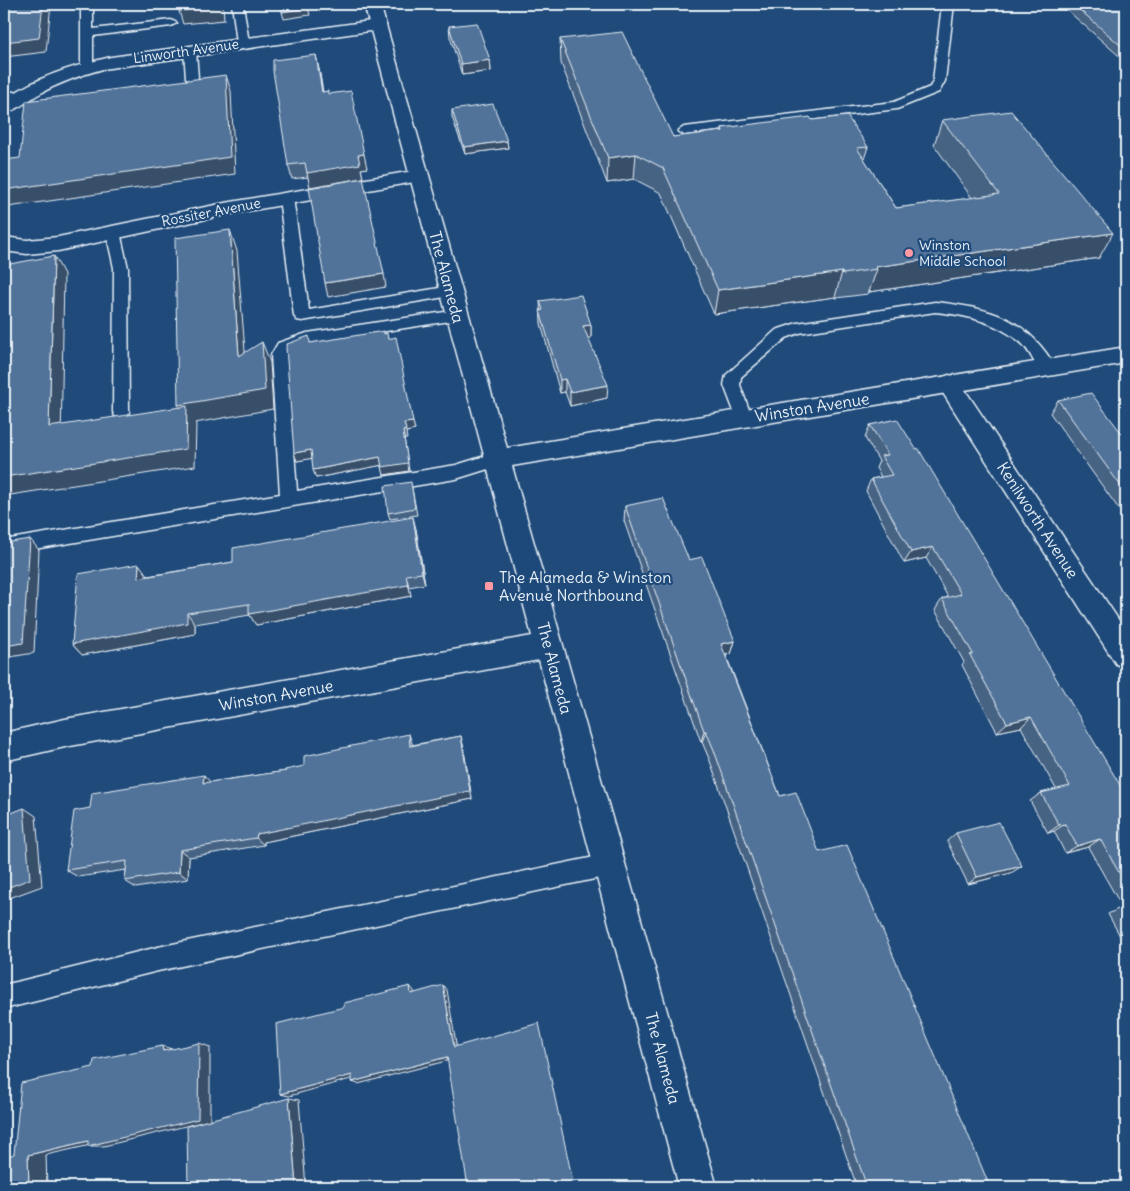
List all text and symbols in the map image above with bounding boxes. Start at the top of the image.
street label: Linworth Avenue [132,35,240,67]
street label: Rossiter Avenue [160,194,262,230]
street label: The Alameda [425,229,469,325]
place label: Winston Middle School [919,236,1006,270]
marker: Winston Middle School [903,247,915,259]
street label: Winston Avenue [753,388,871,426]
street label: Kenilworth Avenue [993,458,1083,582]
place label: The Alameda & Winston Avenue Northbound [499,567,671,605]
marker: The Alameda & Winston Avenue Northbound [483,580,495,592]
street label: The Alameda [533,620,577,716]
street label: Winston Avenue [217,675,335,715]
street label: The Alameda [641,1010,685,1106]

